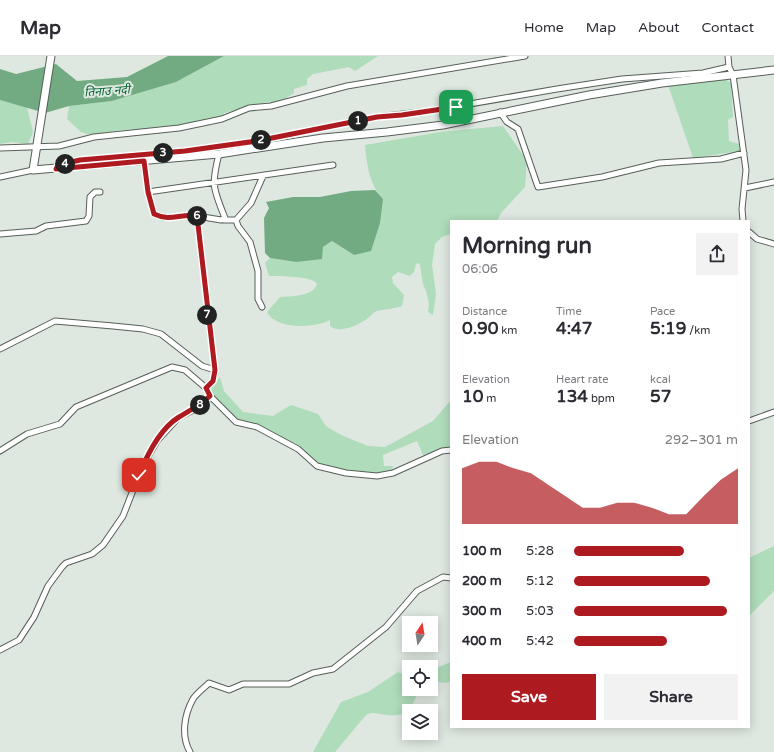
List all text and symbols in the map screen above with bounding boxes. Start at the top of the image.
text: Map [20,17,61,39]
text: Home [524,19,564,36]
text: Map [586,19,616,36]
text: About [638,19,680,36]
text: Contact [702,19,754,36]
water label: तिनाउ नदी [84,82,133,100]
pin [439,90,473,124]
icon: arrive [445,96,467,118]
pin: 1 [348,111,368,131]
text: 1 [355,114,361,127]
pin: 2 [251,130,271,150]
text: 2 [258,133,264,146]
pin: 3 [153,143,173,163]
text: 3 [160,146,166,159]
pin: 4 [55,154,75,174]
text: 4 [62,157,68,170]
pin: 6 [187,206,207,226]
text: 6 [194,209,200,222]
text: Morning run [462,233,592,259]
button: share [696,233,738,275]
text: 06:06 [462,261,498,277]
pin: 7 [197,305,217,325]
text: Distance [462,305,507,318]
text: Time [556,305,582,318]
text: Pace [650,305,675,318]
text: 7 [204,308,210,321]
text: 0.90 [462,318,498,339]
text: 4:47 [556,318,592,339]
text: 5:19 [650,318,686,339]
text: km [498,324,517,337]
text: /km [686,324,710,337]
text: Elevation [462,373,510,386]
text: Heart rate [556,373,608,386]
text: kcal [650,373,671,386]
text: 10 [462,386,483,407]
text: 134 [556,386,588,407]
text: 57 [650,386,671,407]
text: m [483,392,496,405]
text: bpm [588,392,615,405]
pin: 8 [190,395,210,415]
text: 8 [197,398,203,411]
text: Elevation [462,432,519,448]
text: 292–301 m [665,432,738,448]
pin [122,458,156,492]
icon: check [128,464,150,486]
text: 100 m [462,543,502,559]
text: 5:28 [526,543,554,559]
text: 200 m [462,573,502,589]
text: 5:12 [526,573,554,589]
text: 300 m [462,603,502,619]
text: 5:03 [526,603,554,619]
north arrow [402,616,438,652]
map controls [402,616,438,740]
text: 400 m [462,633,502,649]
text: 5:42 [526,633,554,649]
button: locate [402,660,438,696]
button: Save [462,674,596,720]
button: Share [604,674,738,720]
button: layers [402,704,438,740]

